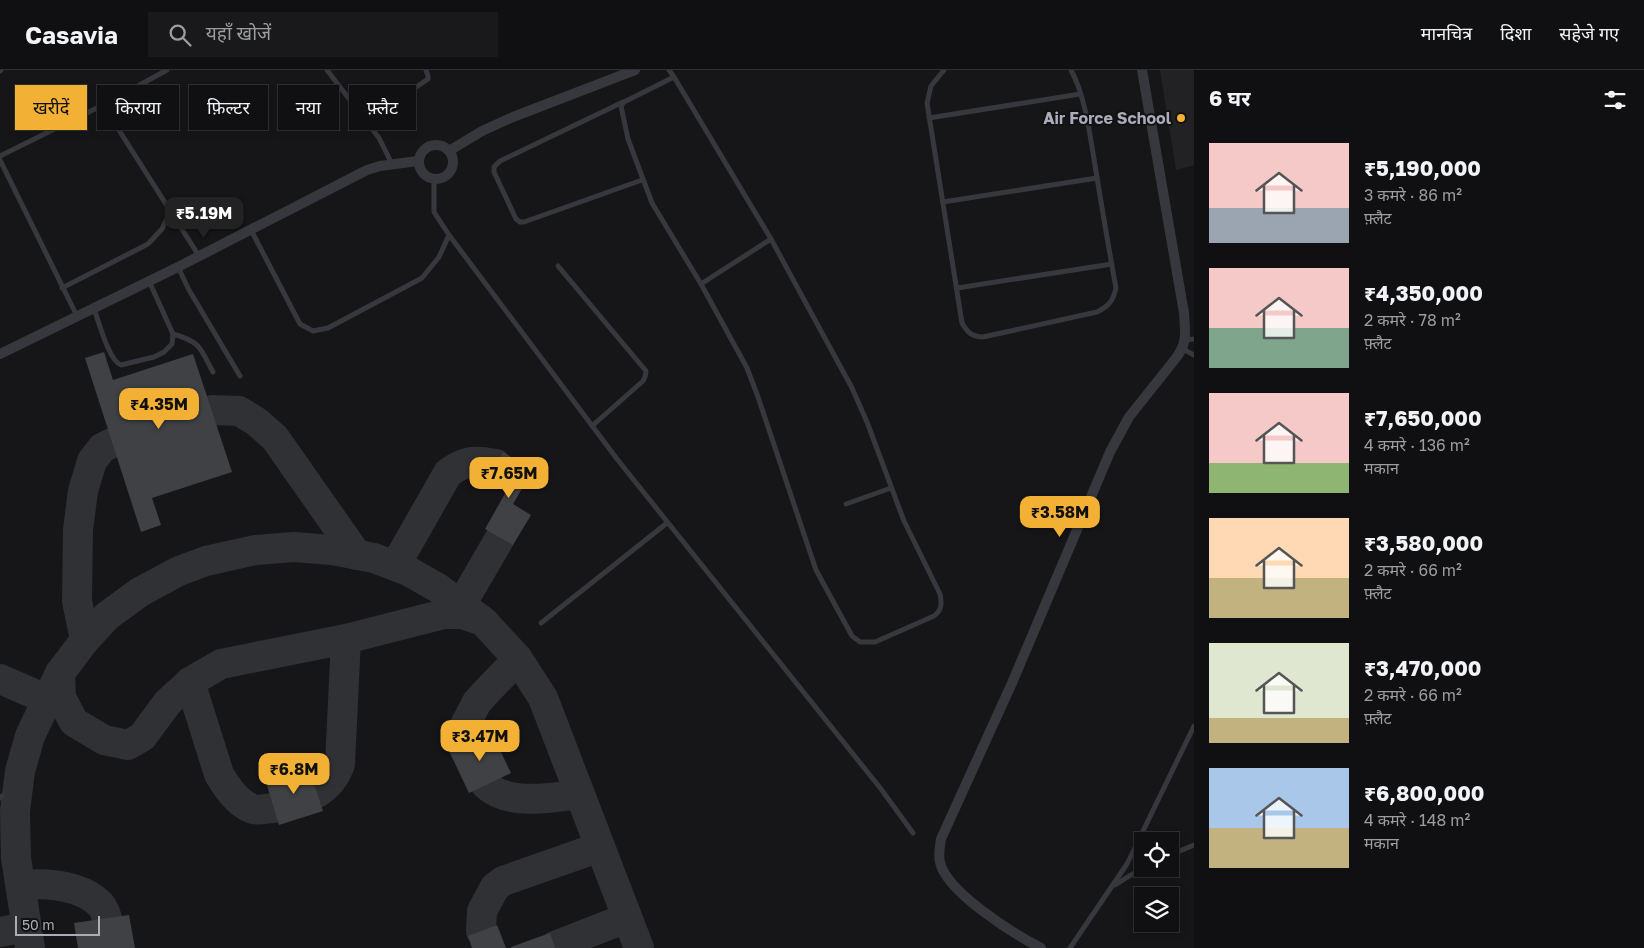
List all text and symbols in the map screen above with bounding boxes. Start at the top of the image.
search box [148,12,498,57]
text: Casavia [25,20,118,49]
icon: search [166,21,194,49]
text: यहाँ खोजें [206,21,271,44]
text: मानचित्र [1421,22,1472,44]
text: दिशा [1500,22,1531,44]
text: सहेजे गए [1559,22,1619,44]
chip: खरीदें [15,85,87,130]
chip: किराया [97,85,179,130]
chip: फ़िल्टर [189,85,268,130]
chip: नया [278,85,339,130]
chip: फ़्लैट [349,85,416,130]
text: 6 घर [1209,85,1250,111]
icon: filters [1601,86,1629,114]
place label: Air Force School [1043,108,1172,128]
marker: Air Force School [1175,112,1187,124]
text: ₹5,190,000 [1364,155,1481,181]
icon: home [1249,163,1309,223]
text: 3 कमरे · 86 m² [1364,185,1462,205]
pin: ₹5.19M [163,196,245,239]
text: ₹5.19M [176,203,232,223]
text: फ़्लैट [1364,208,1392,228]
text: ₹4,350,000 [1364,280,1483,306]
icon: home [1249,288,1309,348]
text: 2 कमरे · 78 m² [1364,310,1461,330]
text: फ़्लैट [1364,333,1392,353]
pin: ₹4.35M [118,388,200,430]
text: ₹4.35M [130,394,188,414]
text: ₹7,650,000 [1364,405,1482,431]
icon: home [1249,413,1309,473]
text: 4 कमरे · 136 m² [1364,435,1470,455]
pin: ₹7.65M [468,456,550,499]
text: मकान [1364,458,1399,478]
text: ₹7.65M [480,463,538,483]
pin: ₹3.58M [1019,496,1101,538]
text: ₹3.58M [1031,502,1089,522]
text: ₹3,580,000 [1364,530,1483,556]
icon: home [1249,538,1309,598]
text: 2 कमरे · 66 m² [1364,560,1462,580]
text: फ़्लैट [1364,583,1392,603]
text: ₹3,470,000 [1364,655,1481,681]
icon: home [1249,663,1309,723]
text: 2 कमरे · 66 m² [1364,685,1462,705]
text: फ़्लैट [1364,708,1392,728]
pin: ₹3.47M [439,720,521,762]
text: ₹3.47M [452,726,509,746]
pin: ₹6.8M [259,752,329,795]
text: ₹6.8M [270,759,318,779]
text: ₹6,800,000 [1364,780,1484,806]
icon: home [1249,788,1309,848]
text: 4 कमरे · 148 m² [1364,810,1470,830]
map controls [1134,832,1179,932]
button: locate [1134,832,1179,877]
text: मकान [1364,833,1399,853]
button: layers [1134,887,1179,932]
scale bar [15,913,100,936]
text: 50 m [22,916,55,933]

